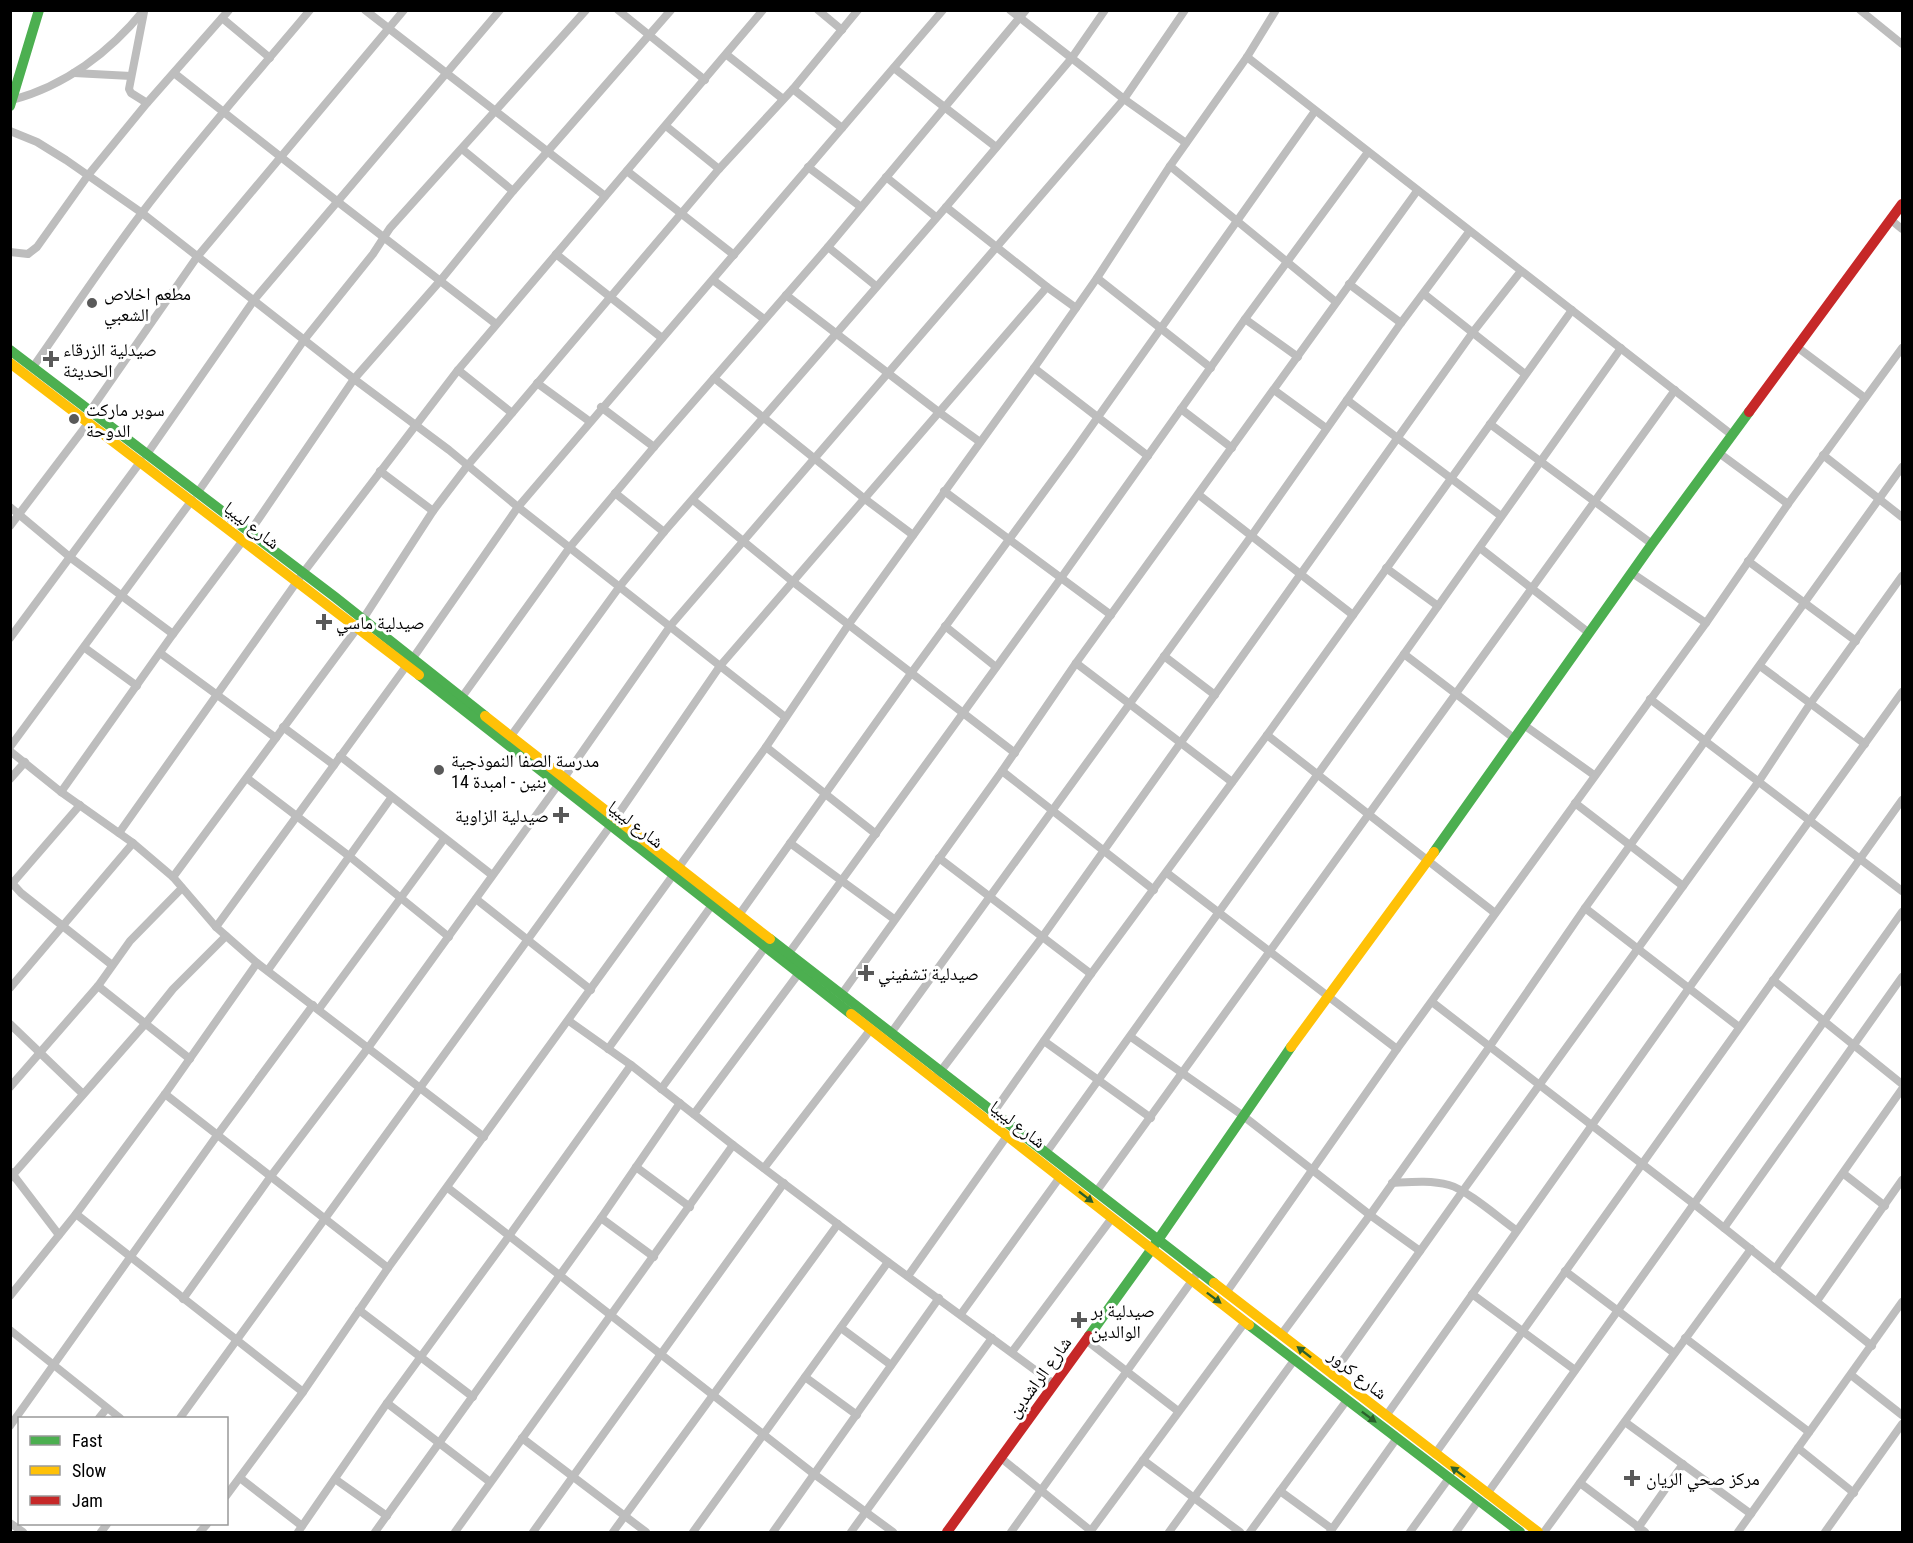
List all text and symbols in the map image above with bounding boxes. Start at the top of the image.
place label: مطعم اخلاص الشعبي [104,283,191,329]
marker: مطعم اخلاص الشعبي [85,296,99,310]
place label: صيدلية الزرقاء الحديثة [63,339,157,381]
marker: صيدلية الزرقاء الحديثة [44,352,58,366]
place label: سوبر ماركت الدوحة [86,399,165,441]
marker: سوبر ماركت الدوحة [67,412,81,426]
street label: شارع ليبيا [219,497,284,554]
place label: صيدلية ماسي [336,612,425,637]
marker: صيدلية ماسي [317,615,331,629]
place label: مدرسة الصفا النموذجية بنين - امبدة 14 [451,750,599,793]
marker: مدرسة الصفا النموذجية بنين - امبدة 14 [432,763,446,777]
street label: شارع ليبيا [603,796,668,853]
place label: صيدلية الزاوية [455,805,549,826]
marker: صيدلية الزاوية [554,808,568,822]
place label: صيدلية تشفيني [878,963,979,988]
marker: صيدلية تشفيني [859,966,873,980]
street label: شارع ليبيا [985,1096,1050,1153]
one-way arrow [1078,1190,1093,1202]
one-way arrow [1207,1292,1222,1304]
place label: صيدلية بر الوالدين [1090,1300,1155,1343]
marker: صيدلية بر الوالدين [1072,1313,1086,1327]
street label: شارع الراشدين [1003,1332,1076,1422]
street label: شارع كرور [1323,1344,1391,1404]
one-way arrow [1296,1346,1312,1359]
one-way arrow [1362,1410,1377,1422]
legend [18,1417,228,1525]
text: Fast [72,1430,103,1451]
text: Slow [72,1460,107,1481]
one-way arrow [1450,1466,1466,1478]
place label: مركز صحي الريان [1646,1468,1760,1493]
marker: مركز صحي الريان [1623,1469,1641,1487]
text: Jam [72,1490,103,1511]

